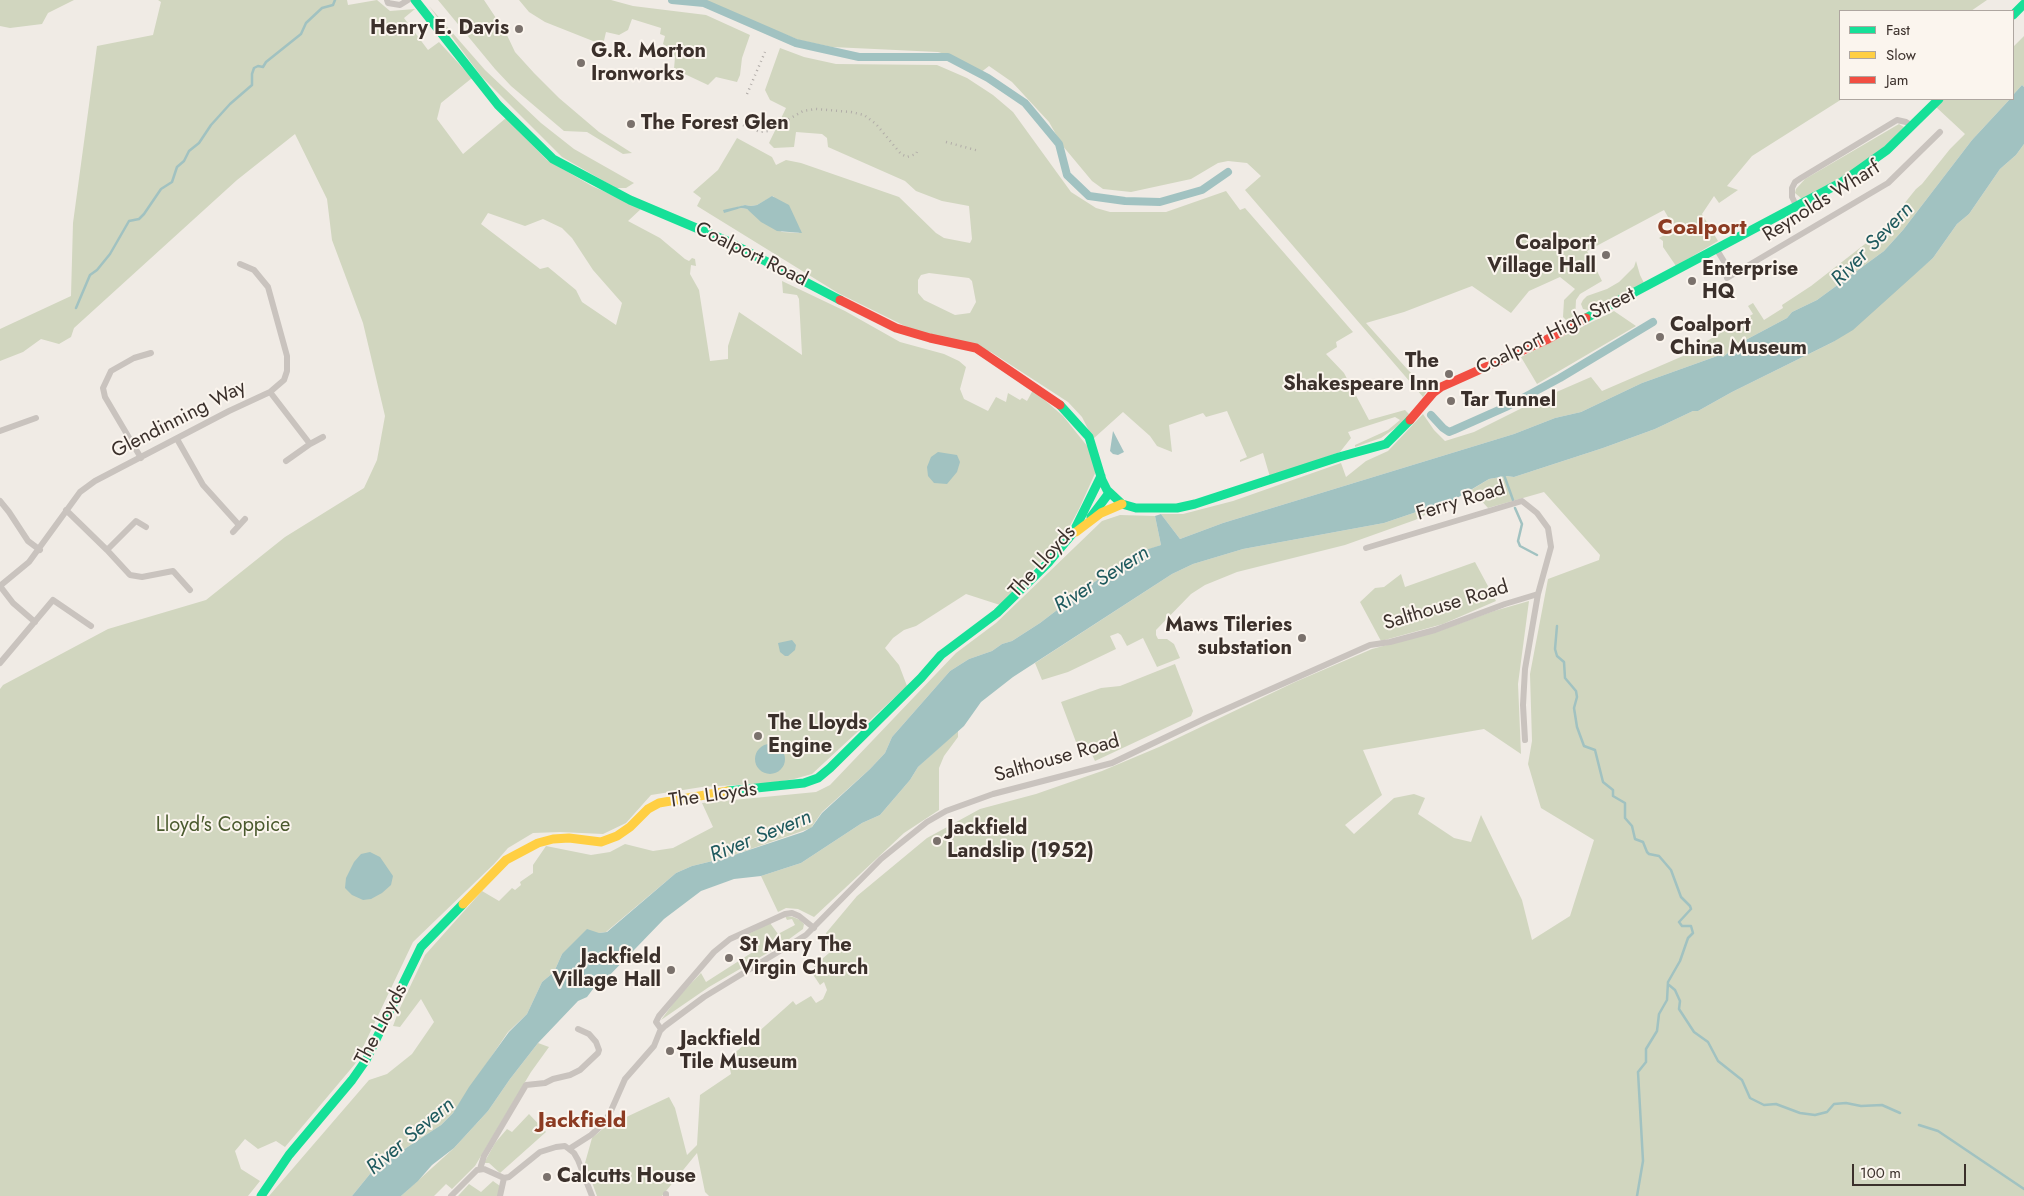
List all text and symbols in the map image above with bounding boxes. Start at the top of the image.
legend [1839,10,2014,100]
place label: Henry E. Davis [370,17,509,41]
text: Fast [1886,19,1910,41]
marker: Henry E. Davis [513,23,525,35]
place label: G.R. Morton Ironworks [591,40,706,87]
text: Slow [1886,44,1916,66]
marker: G.R. Morton Ironworks [575,57,587,69]
text: Jam [1886,69,1909,91]
place label: The Forest Glen [641,112,789,136]
marker: The Forest Glen [625,118,637,130]
street label: Reynolds Wharf [1759,156,1885,248]
water label: River Severn [1827,198,1919,292]
district label: Coalport [1658,216,1746,242]
street label: Coalport Road [691,217,811,293]
place label: Coalport Village Hall [1487,232,1596,279]
marker: Coalport Village Hall [1600,249,1612,261]
place label: Enterprise HQ [1702,258,1798,305]
marker: Enterprise HQ [1686,275,1698,287]
street label: Coalport High Street [1473,283,1639,381]
place label: Coalport China Museum [1670,314,1807,361]
marker: Coalport China Museum [1654,331,1666,343]
place label: The Shakespeare Inn [1283,350,1439,397]
marker: The Shakespeare Inn [1443,368,1455,380]
street label: Glendinning Way [108,376,250,464]
place label: Tar Tunnel [1461,389,1556,413]
marker: Tar Tunnel [1445,395,1457,407]
street label: Ferry Road [1414,477,1508,527]
street label: The Lloyds [1004,521,1082,603]
water label: River Severn [1050,541,1154,619]
street label: Salthouse Road [1381,576,1511,636]
place label: Maws Tileries substation [1165,614,1292,661]
marker: Maws Tileries substation [1296,632,1308,644]
place label: The Lloyds Engine [768,712,867,759]
marker: The Lloyds Engine [752,730,764,742]
street label: Salthouse Road [991,730,1123,788]
street label: The Lloyds [667,778,759,814]
water label: River Severn [707,805,815,869]
park label: Lloyd's Coppice [156,814,290,838]
place label: Jackfield Landslip (1952) [947,817,1094,864]
marker: Jackfield Landslip (1952) [931,835,943,847]
place label: St Mary The Virgin Church [739,934,868,981]
place label: Jackfield Village Hall [552,946,661,993]
marker: St Mary The Virgin Church [723,952,735,964]
marker: Jackfield Village Hall [665,964,677,976]
street label: The Lloyds [351,980,413,1070]
place label: Jackfield Tile Museum [680,1028,797,1075]
marker: Jackfield Tile Museum [664,1045,676,1057]
water label: River Severn [362,1093,460,1181]
district label: Jackfield [538,1109,626,1135]
scale bar [1854,1154,1968,1186]
text: 100 m [1860,1162,1901,1184]
place label: Calcutts House [557,1165,696,1189]
marker: Calcutts House [541,1171,553,1183]

